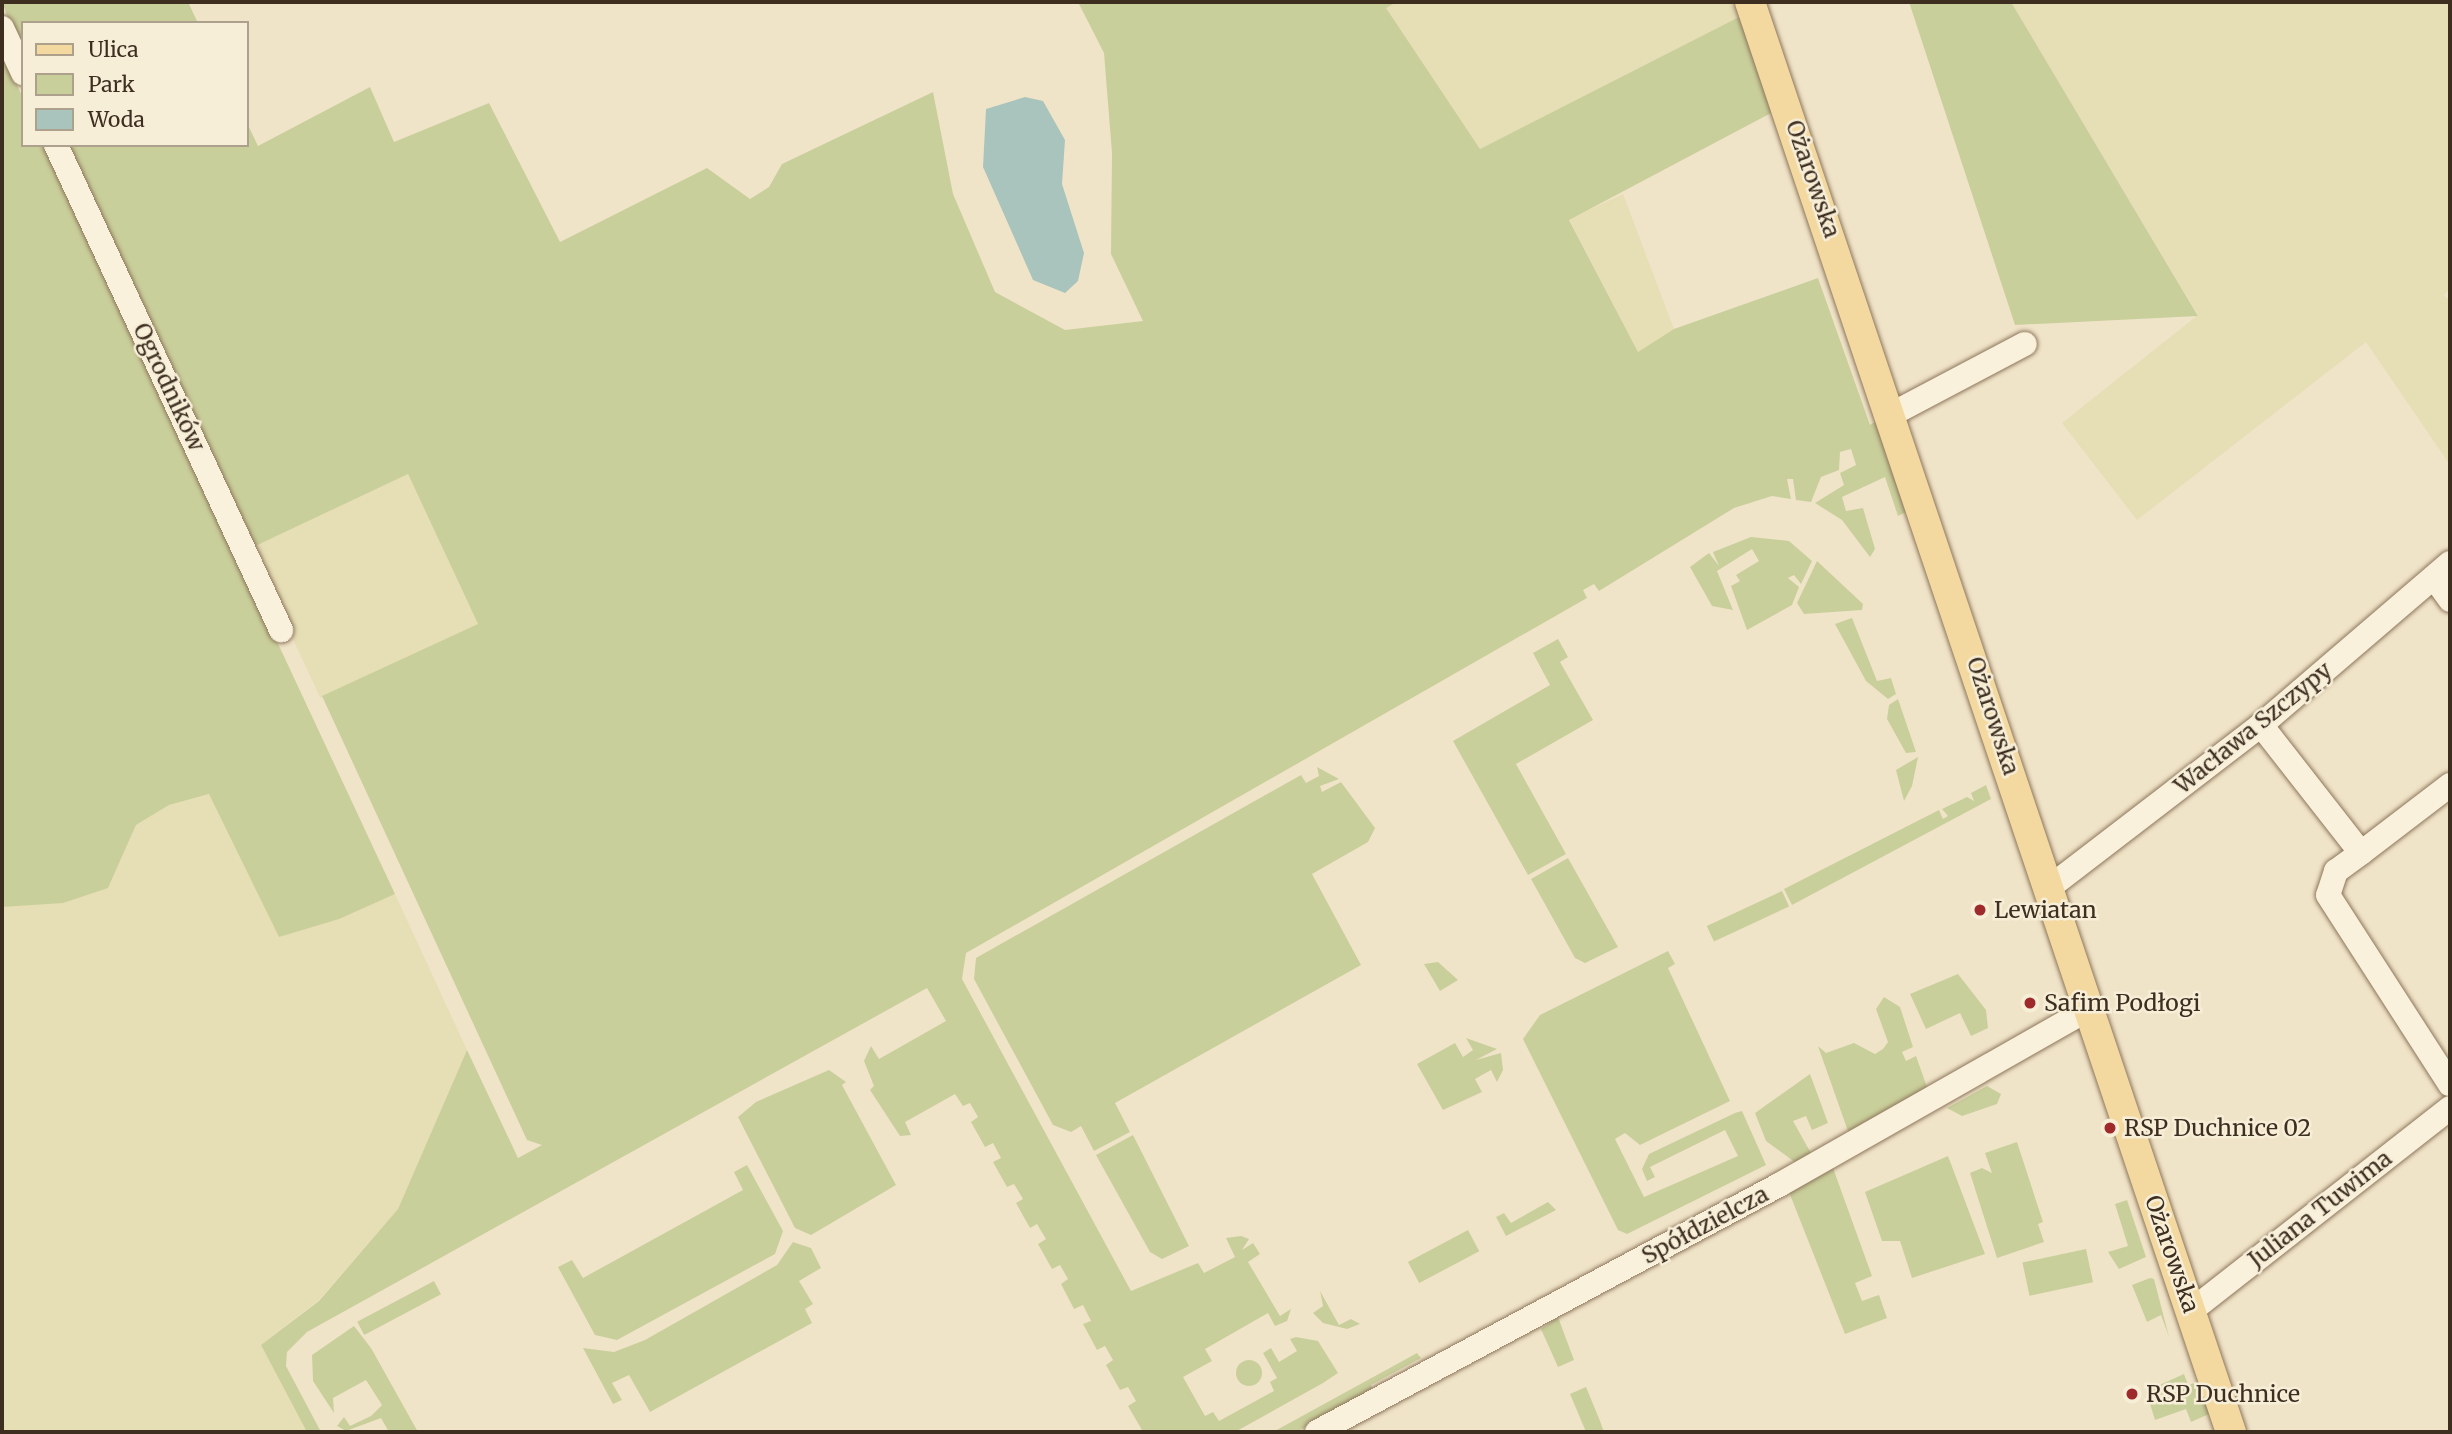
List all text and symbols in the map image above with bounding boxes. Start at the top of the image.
legend [21,21,248,147]
text: Ulica [88,36,138,63]
text: Park [88,71,135,98]
text: Woda [88,106,145,133]
street label: Ożarowska [1780,117,1846,241]
street label: Ogrodników [127,319,211,455]
street label: Ożarowska [1961,654,2025,778]
street label: Wacława Szczypy [2169,656,2337,800]
place label: Lewiatan [1994,896,2097,924]
marker: Lewiatan [1972,902,1988,918]
place label: Safim Podłogi [2044,989,2201,1017]
marker: Safim Podłogi [2022,995,2038,1011]
place label: RSP Duchnice 02 [2124,1114,2311,1142]
marker: RSP Duchnice 02 [2102,1120,2118,1136]
street label: Juliana Tuwima [2243,1144,2397,1274]
street label: Spółdzielcza [1637,1180,1773,1270]
street label: Ożarowska [2139,1192,2205,1316]
place label: RSP Duchnice [2146,1380,2300,1408]
marker: RSP Duchnice [2124,1386,2140,1402]

